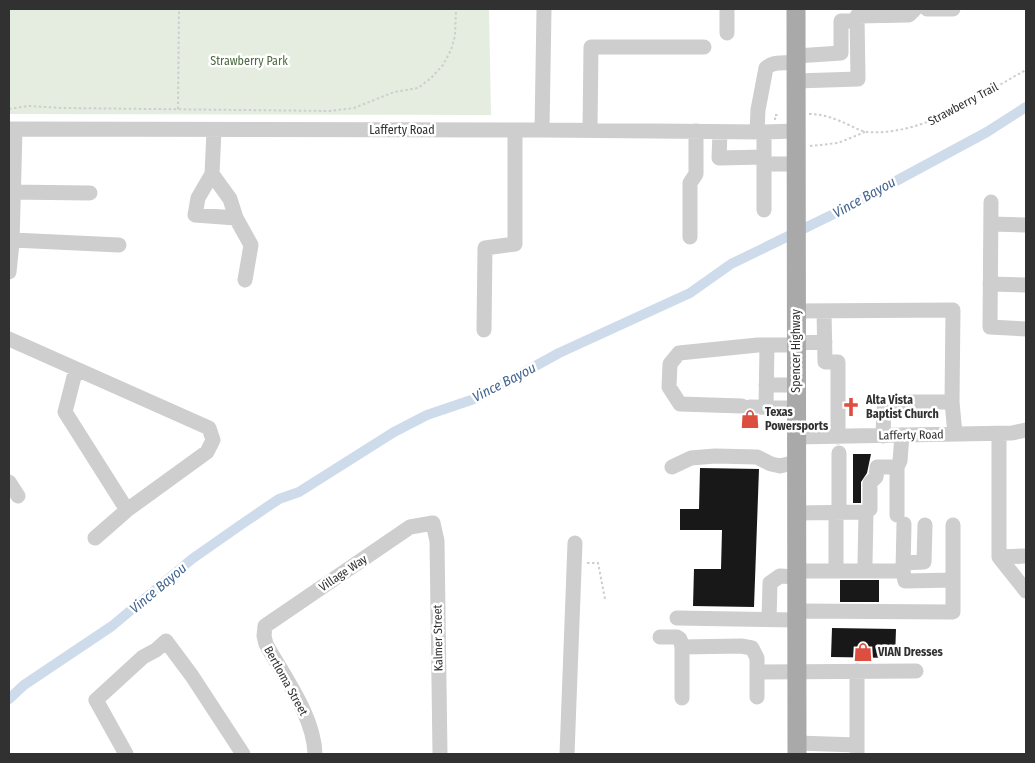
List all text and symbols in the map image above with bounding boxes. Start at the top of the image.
park label: Strawberry Park [210,54,288,68]
street label: Strawberry Trail [926,80,1000,128]
street label: Lafferty Road [369,123,435,137]
water label: Vince Bayou [830,173,899,222]
street label: Spencer Highway [789,309,803,393]
water label: Vince Bayou [470,359,539,406]
place label: Alta Vista Baptist Church [865,393,939,421]
church icon: Alta Vista Baptist Church [840,396,862,418]
place label: Texas Powersports [765,405,829,433]
shop icon: Texas Powersports [739,408,761,430]
street label: Lafferty Road [878,427,944,443]
street label: Village Way [316,551,370,594]
water label: Vince Bayou [126,560,190,617]
street label: Kalmer Street [430,604,446,672]
shop icon: VIAN Dresses [852,641,874,663]
street label: Bertloma Street [261,644,311,718]
place label: VIAN Dresses [877,645,944,659]

